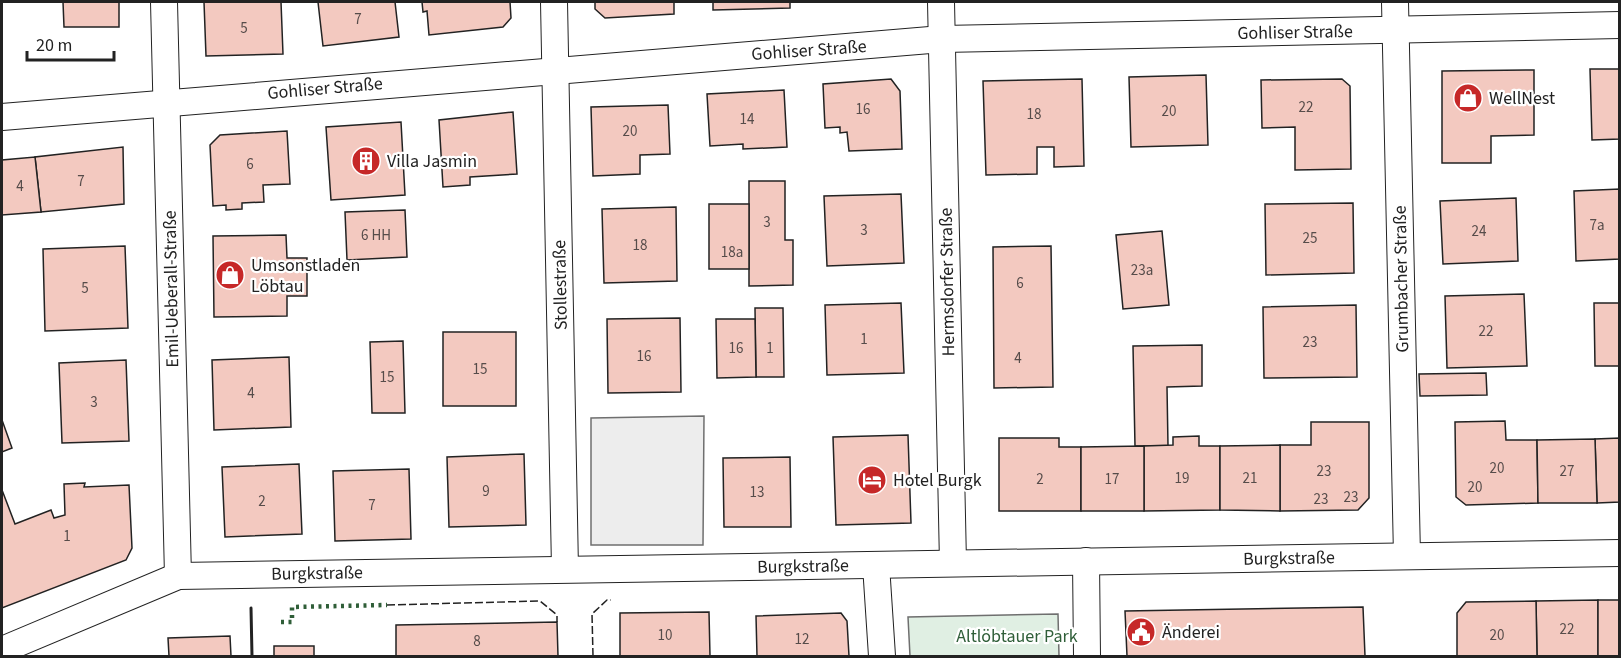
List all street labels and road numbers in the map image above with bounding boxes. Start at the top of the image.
street label: Gohliser Straße [1237,19,1353,46]
street label: Gohliser Straße [751,34,868,67]
street label: Gohliser Straße [266,71,384,106]
street label: Grumbacher Straße [1388,205,1415,353]
street label: Hermsdorfer Straße [934,207,961,357]
street label: Emil-Ueberall-Straße [158,210,185,368]
street label: Stollestraße [547,240,574,330]
street label: Burgkstraße [1243,545,1335,572]
street label: Burgkstraße [757,553,849,580]
street label: Burgkstraße [271,560,363,587]

